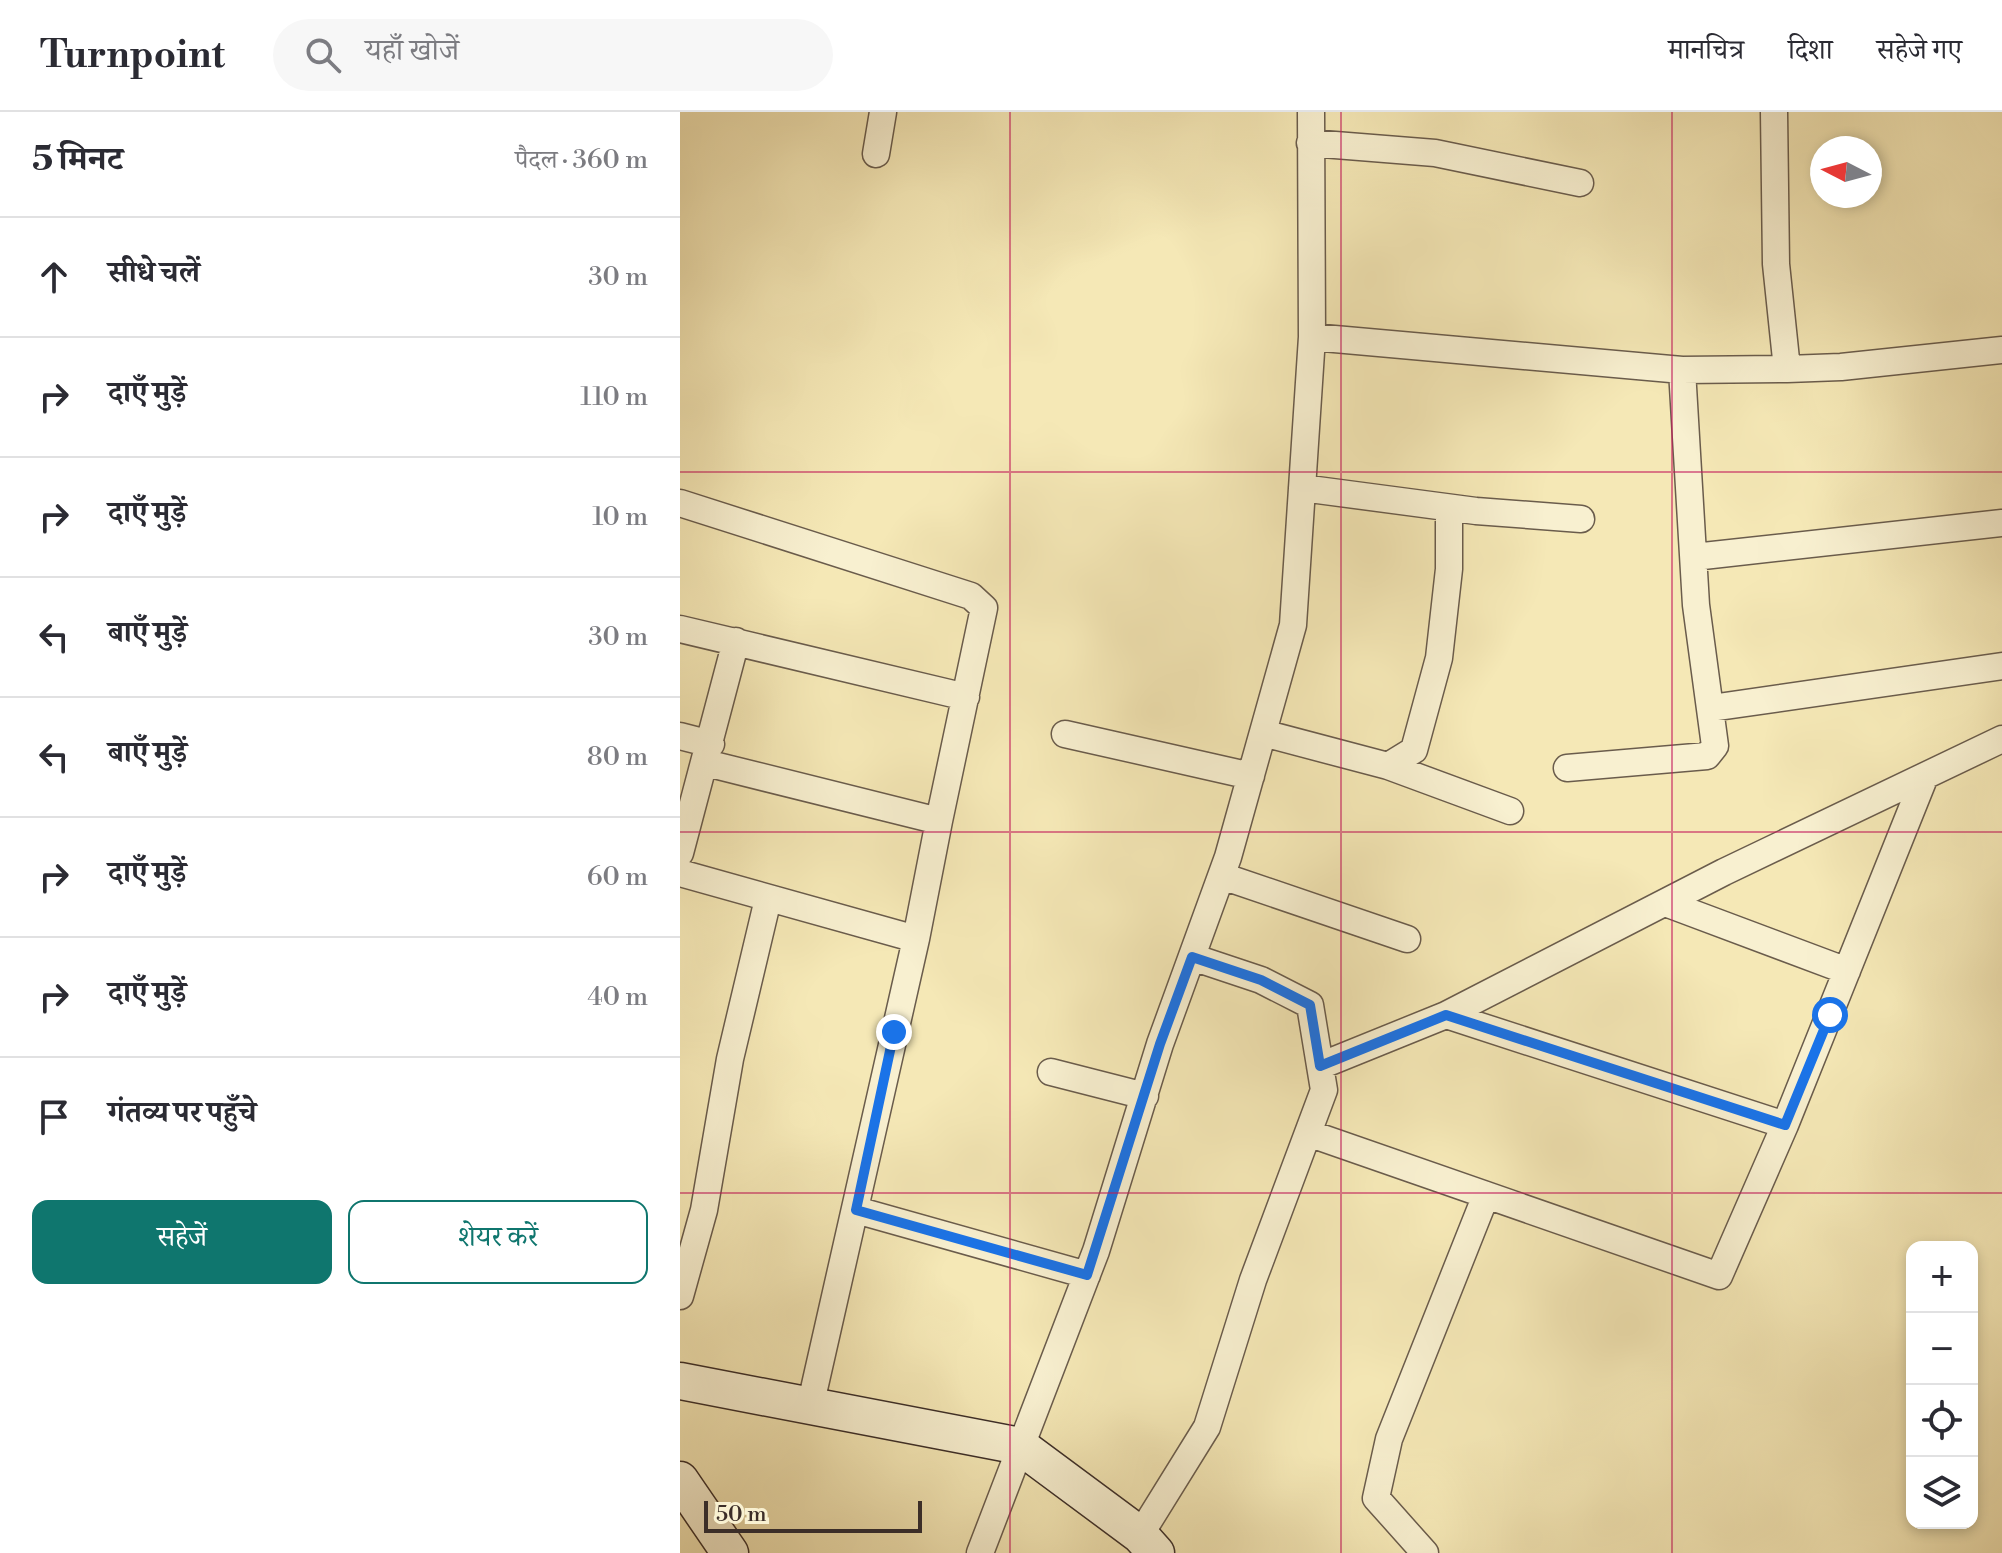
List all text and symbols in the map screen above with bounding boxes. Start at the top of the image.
search box [273,19,833,91]
text: Turnpoint [40,32,225,79]
text: यहाँ खोजें [365,32,459,70]
icon: search [301,33,345,77]
text: मानचित्र [1668,33,1744,68]
text: दिशा [1788,33,1833,68]
text: सहेजे गए [1877,33,1962,68]
north arrow [1810,136,1882,208]
text: 5 मिनट [32,139,123,181]
text: पैदल · 360 m [515,144,648,176]
text: सीधे चलें [108,254,200,292]
icon: ahead [32,255,76,299]
text: 30 m [588,261,648,293]
text: दाएँ मुड़ें [108,374,186,412]
icon: right [32,375,76,419]
text: 110 m [580,381,648,413]
text: दाएँ मुड़ें [108,494,186,532]
icon: right [32,495,76,539]
text: 10 m [592,501,648,533]
text: बाएँ मुड़ें [108,614,187,652]
icon: left [32,615,76,659]
text: 30 m [588,621,648,653]
text: बाएँ मुड़ें [108,734,187,772]
icon: left [32,735,76,779]
text: 80 m [587,741,648,773]
text: दाएँ मुड़ें [108,854,186,892]
icon: right [32,855,76,899]
text: 60 m [587,861,648,893]
text: दाएँ मुड़ें [108,974,186,1012]
icon: right [32,975,76,1019]
text: 40 m [587,981,648,1013]
route start [1812,997,1848,1033]
route end [876,1014,912,1050]
text: गंतव्य पर पहुँचे [108,1094,256,1132]
icon: arrive [32,1095,76,1139]
button: सहेजें [32,1200,332,1284]
button: शेयर करें [348,1200,648,1284]
map controls [1906,1241,1978,1529]
button: + [1906,1241,1978,1313]
button: − [1906,1313,1978,1385]
button: locate [1906,1385,1978,1457]
button: layers [1906,1457,1978,1529]
scale bar [704,1497,922,1533]
text: 50 m [716,1501,767,1528]

